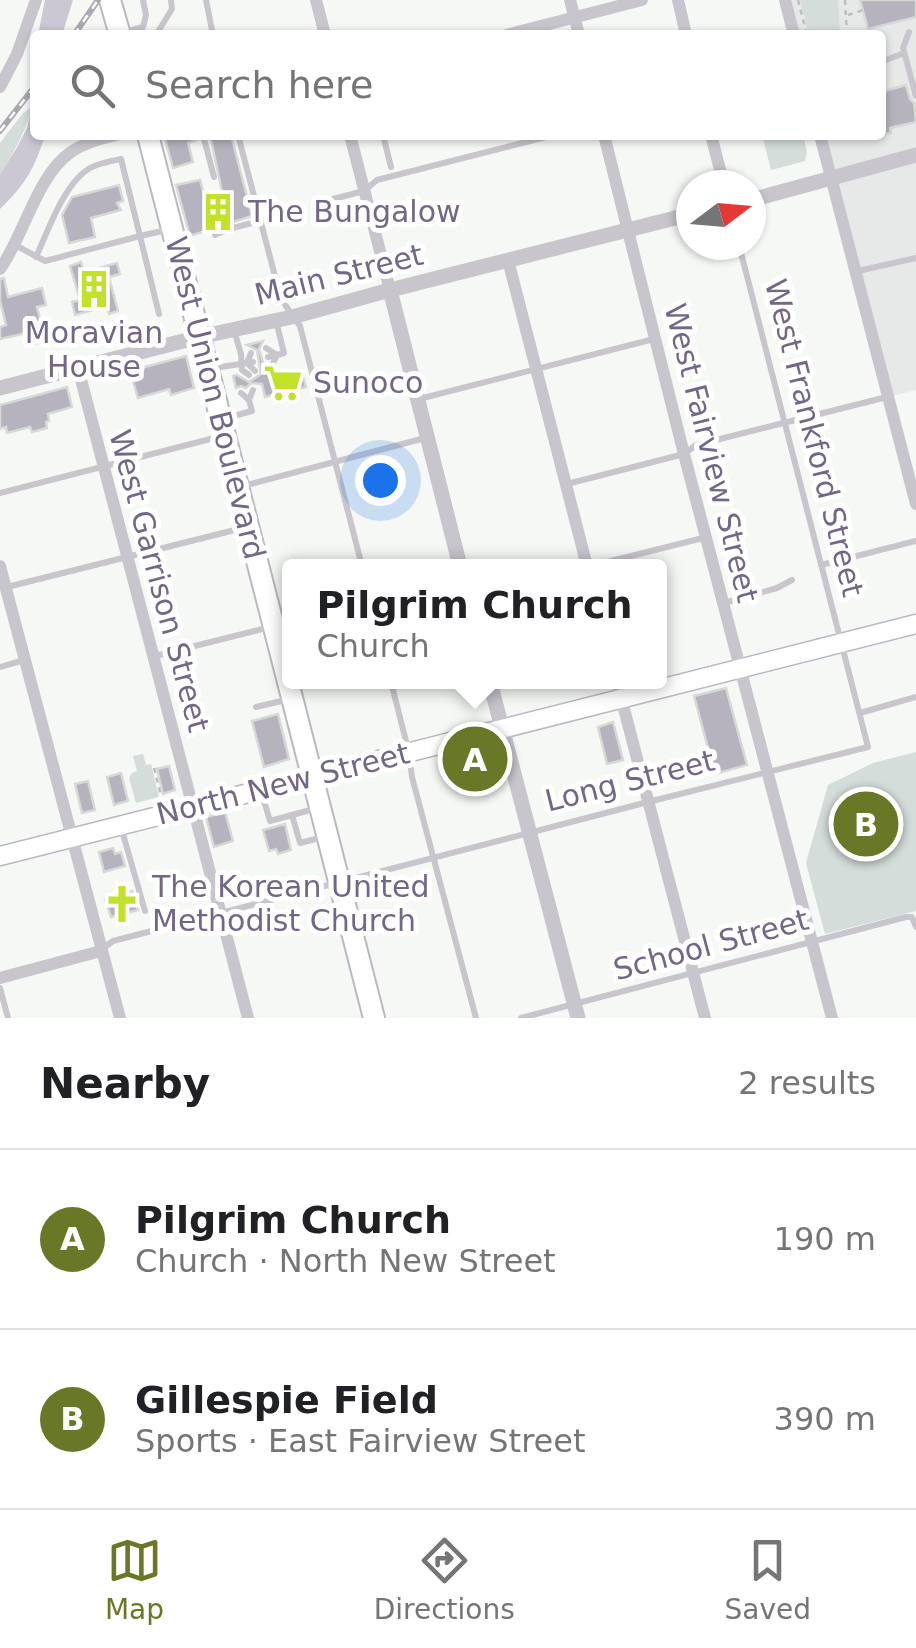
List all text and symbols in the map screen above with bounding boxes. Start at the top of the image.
search box [30,30,886,140]
icon: search [65,58,120,113]
text: Search here [145,63,373,107]
north arrow [676,170,766,260]
building icon: The Bungalow [197,191,239,233]
place label: The Bungalow [247,194,461,229]
street label: West Union Boulevard [158,233,273,563]
street label: Main Street [251,237,427,312]
building icon: Moravian House [73,268,115,310]
street label: West Frankford Street [758,276,871,600]
street label: West Fairview Street [657,300,766,606]
place label: Moravian House [25,315,163,384]
supermarket icon: Sunoco [262,362,304,404]
place label: Sunoco [313,365,423,400]
street label: West Garrison Street [102,426,217,736]
your location [355,455,406,506]
popup [282,559,667,689]
text: Pilgrim Church [316,583,633,627]
text: Church [316,627,430,665]
pin: A [442,722,508,796]
street label: North New Street [153,735,413,832]
street label: Long Street [542,743,718,818]
pin: B [834,786,898,862]
place label: The Korean United Methodist Church [151,869,430,938]
church icon: The Korean United Methodist Church [101,883,143,925]
street label: School Street [610,902,812,987]
text: Nearby [40,1059,210,1108]
text: 2 results [738,1064,876,1102]
text: Pilgrim Church [135,1198,451,1242]
text: A [60,1220,85,1258]
text: 190 m [774,1220,876,1258]
text: Church · North New Street [135,1242,556,1280]
text: Gillespie Field [135,1378,438,1422]
text: B [60,1400,85,1438]
text: 390 m [774,1400,876,1438]
text: Sports · East Fairview Street [135,1422,586,1460]
tab: Map [105,1533,164,1626]
tab: Directions [374,1533,515,1626]
tab: Saved [725,1533,811,1626]

